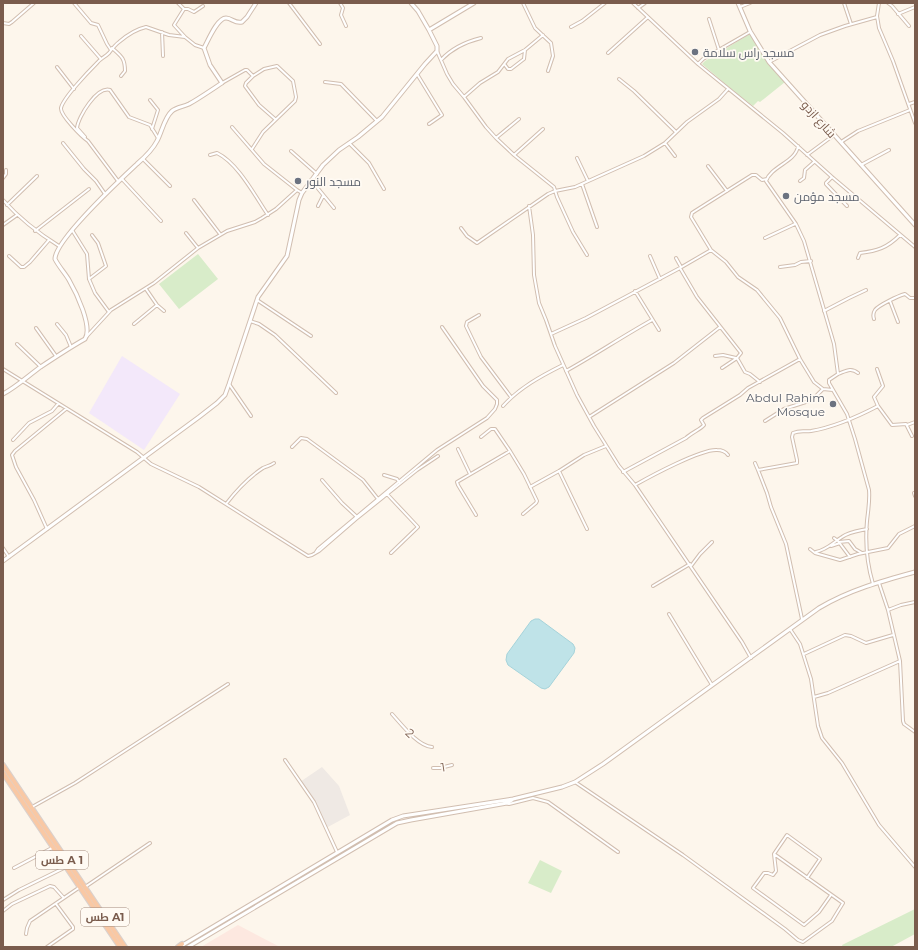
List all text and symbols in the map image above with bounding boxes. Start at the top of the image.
place label: مسجد راس سلامة [703,45,795,60]
marker: مسجد راس سلامة [690,47,700,57]
street label: شارع ازدو [798,97,840,142]
place label: مسجد النور [305,174,361,189]
marker: مسجد النور [293,176,303,186]
place label: مسجد مؤمن [794,189,860,204]
marker: مسجد مؤمن [781,191,791,201]
place label: Abdul Rahim Mosque [746,390,825,419]
marker: Abdul Rahim Mosque [828,399,838,409]
street label: 2 [402,725,418,741]
street label: 1 [440,759,446,775]
road number: طس A 1 [36,851,88,869]
road number: طس A1 [81,908,129,926]

